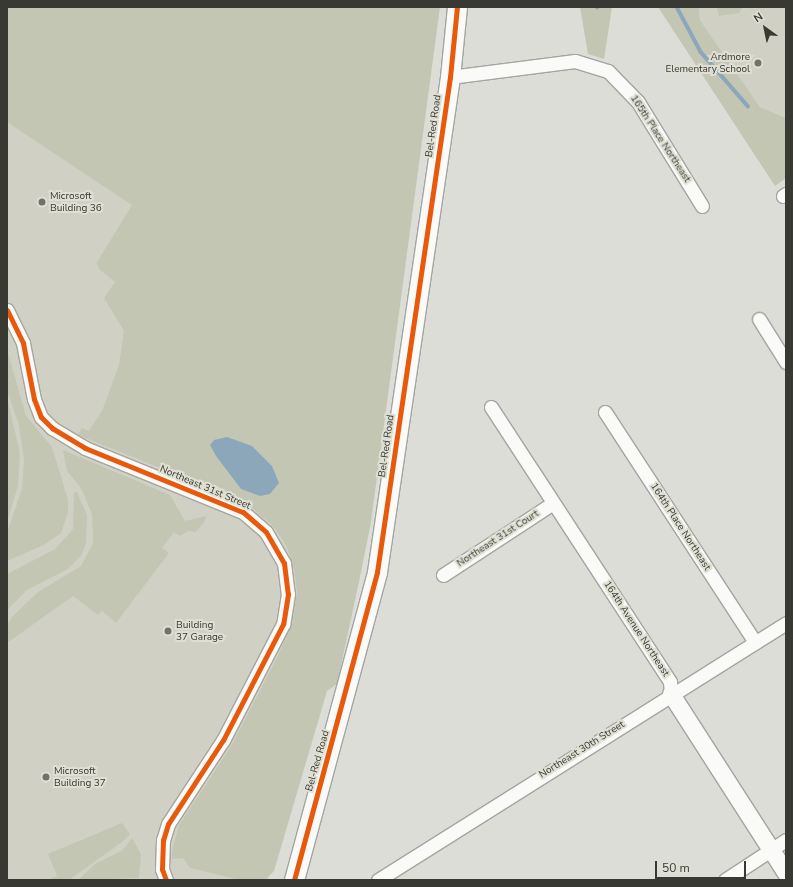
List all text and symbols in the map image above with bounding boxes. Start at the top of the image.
north arrow [745,8,785,48]
text: N [751,9,766,26]
place label: Ardmore Elementary School [665,51,750,74]
marker: Ardmore Elementary School [753,58,763,68]
street label: 165th Place Northeast [627,93,693,185]
street label: Bel-Red Road [424,94,444,158]
place label: Microsoft Building 36 [50,190,102,214]
marker: Microsoft Building 36 [37,197,47,207]
street label: Bel-Red Road [377,414,397,478]
street label: Northeast 31st Street [158,463,252,513]
street label: 164th Place Northeast [647,481,713,573]
street label: Northeast 31st Court [455,508,541,570]
street label: 164th Avenue Northeast [601,579,671,679]
place label: Building 37 Garage [176,619,223,642]
marker: Building 37 Garage [163,626,173,636]
street label: Northeast 30th Street [537,719,627,781]
street label: Bel-Red Road [304,729,332,793]
place label: Microsoft Building 37 [54,765,106,788]
marker: Microsoft Building 37 [41,772,51,782]
scale bar [657,853,748,879]
text: 50 m [662,860,690,876]

